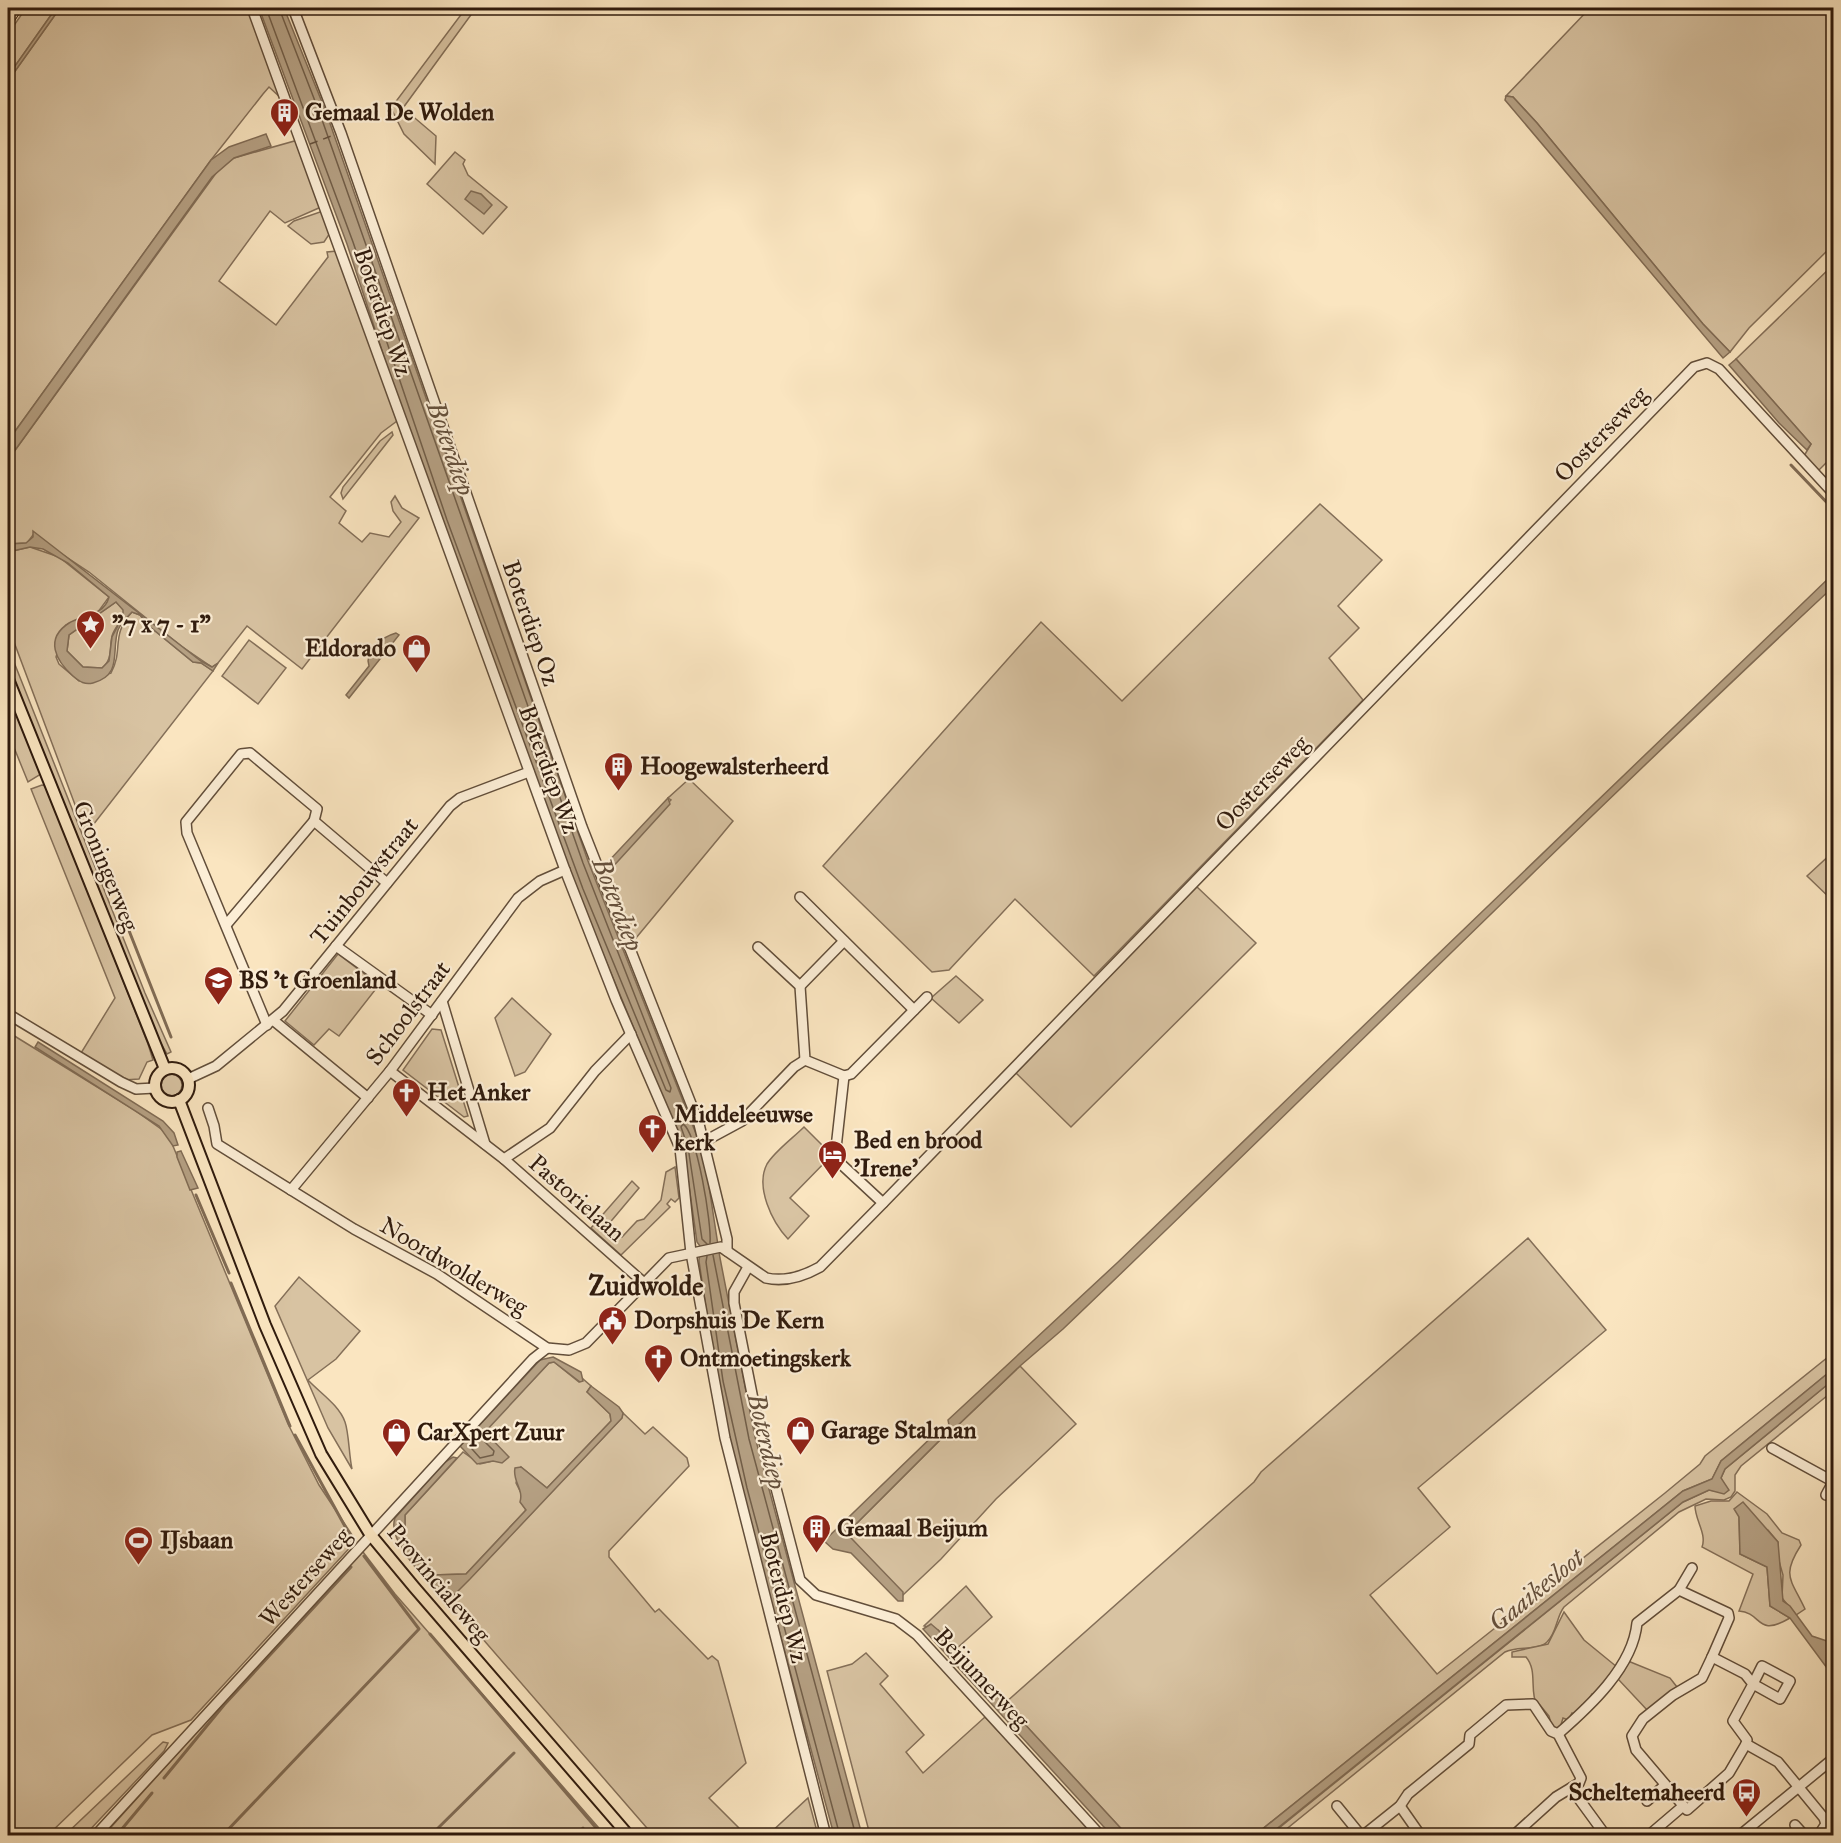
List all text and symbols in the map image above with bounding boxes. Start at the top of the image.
building icon: Gemaal De Wolden [268,96,300,138]
place label: Gemaal De Wolden [305,97,494,127]
street label: Boterdiep Wz [347,243,419,381]
street label: Oosterseweg [1548,379,1655,488]
water label: Boterdiep [419,396,482,500]
street label: Boterdiep Oz [496,556,566,690]
place icon: "7 x 7 - 1" [75,608,107,650]
place label: "7 x 7 - 1" [112,609,211,639]
shop icon: Eldorado [401,632,433,674]
place label: Eldorado [305,633,396,663]
street label: Boterdiep Wz [512,701,586,837]
street label: Oosterseweg [1209,728,1316,837]
building icon: Hoogewalsterheerd [603,750,635,792]
place label: Hoogewalsterheerd [640,751,830,781]
street label: Groningerweg [66,796,146,936]
street label: Tuinbouwstraat [303,811,425,951]
water label: Boterdiep [584,852,651,956]
street label: Schoolstraat [359,954,457,1071]
school or university icon: BS 't Groenland [202,964,234,1006]
place label: BS 't Groenland [239,965,398,995]
church icon: Het Anker [390,1076,422,1118]
place label: Het Anker [427,1077,531,1107]
place label: Middeleeuwse kerk [674,1099,813,1157]
church icon: Middeleeuwse kerk [637,1112,669,1154]
place label: Bed en brood 'Irene' [854,1125,983,1183]
hotel icon: Bed en brood 'Irene' [817,1138,849,1180]
street label: Pastorielaan [523,1148,631,1248]
street label: Noordwolderweg [375,1210,534,1322]
district label: Zuidwolde [588,1269,704,1302]
public building icon: Dorpshuis De Kern [597,1304,629,1346]
place label: Dorpshuis De Kern [634,1305,824,1335]
church icon: Ontmoetingskerk [643,1342,675,1384]
place label: Ontmoetingskerk [680,1343,852,1373]
water label: Boterdiep [739,1389,794,1493]
shop icon: Garage Stalman [784,1414,816,1456]
place label: Garage Stalman [821,1415,976,1445]
shop icon: CarXpert Zuur [380,1416,412,1458]
place label: CarXpert Zuur [417,1417,565,1447]
building icon: Gemaal Beijum [800,1512,832,1554]
place label: Gemaal Beijum [837,1513,989,1543]
street label: Provincialeweg [381,1518,498,1649]
street label: Westerseweg [253,1520,358,1633]
sports icon: IJsbaan [123,1524,155,1566]
place label: IJsbaan [160,1525,233,1555]
street label: Boterdiep Wz [753,1528,815,1666]
water label: Gaaikesloot [1482,1541,1592,1638]
street label: Beijumerweg [928,1621,1037,1735]
bus stop icon: Scheltemaheerd [1730,1776,1762,1818]
place label: Scheltemaheerd [1568,1777,1726,1807]

